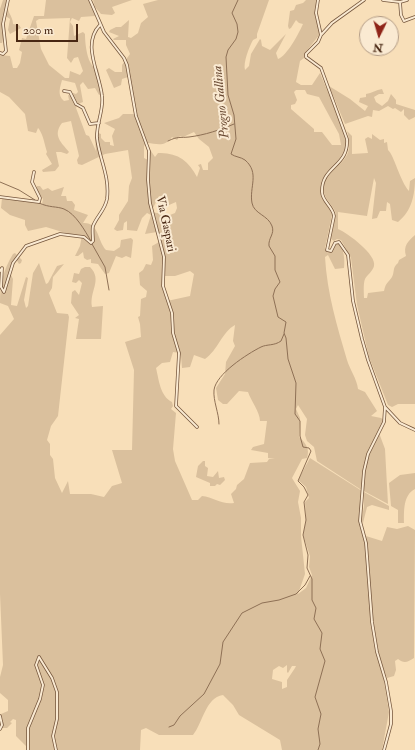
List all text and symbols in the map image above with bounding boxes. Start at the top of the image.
scale bar [18,16,80,42]
north arrow [359,16,399,56]
text: 200 m [23,23,53,38]
text: N [373,41,383,54]
water label: Progno Gallina [210,65,234,139]
street label: Via Gaspari [152,195,178,253]

